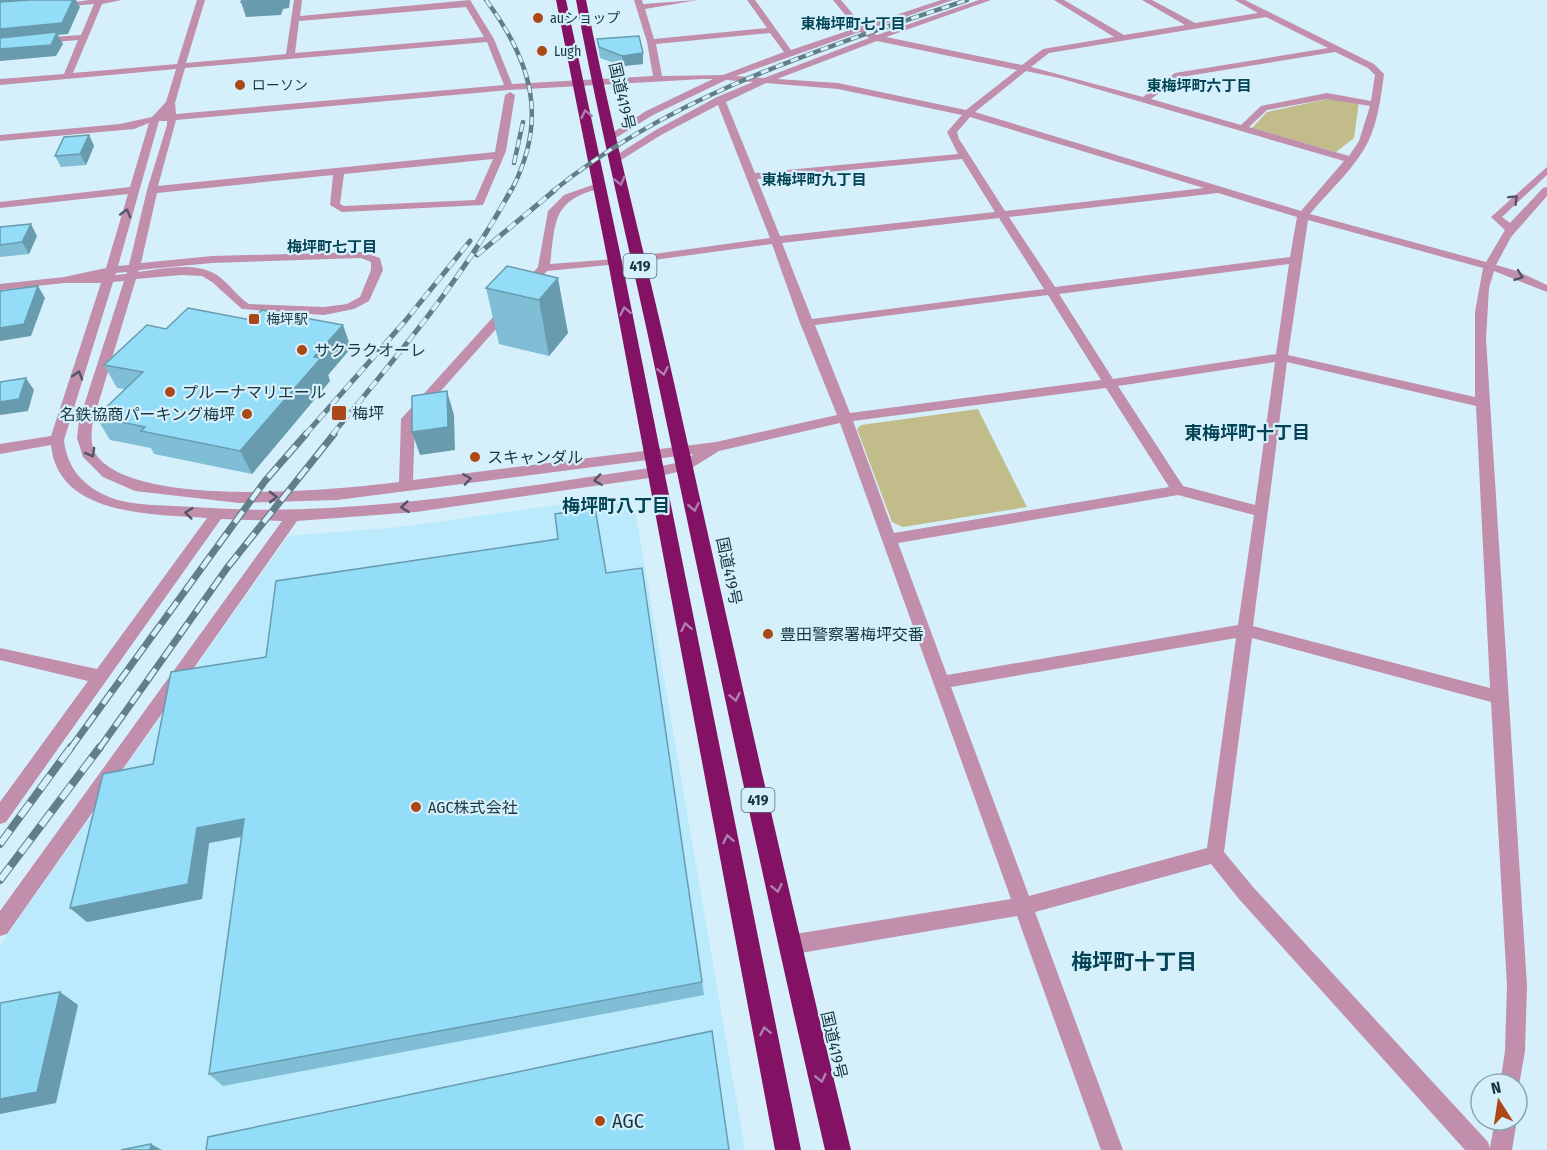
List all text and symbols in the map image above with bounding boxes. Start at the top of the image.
place label: auショップ [550,10,620,27]
marker: auショップ [531,11,545,25]
district label: 東梅坪町七丁目 [800,15,906,33]
place label: Lugh [554,43,581,60]
marker: Lugh [535,44,549,58]
street label: 国道419号 [605,60,639,132]
place label: ローソン [252,77,308,94]
district label: 東梅坪町六丁目 [1146,77,1252,95]
marker: ローソン [233,78,247,92]
one-way arrow [580,109,593,119]
district label: 東梅坪町九丁目 [761,171,867,189]
one-way arrow [612,176,625,186]
one-way arrow [1507,196,1518,207]
one-way arrow [119,208,131,219]
district label: 梅坪町七丁目 [287,238,377,256]
road number: 419 [624,254,656,278]
one-way arrow [1513,268,1524,281]
one-way arrow [619,306,632,316]
place label: 梅坪駅 [266,311,308,328]
marker: 梅坪駅 [247,312,261,326]
place label: サクラクオーレ [314,341,426,360]
marker: サクラクオーレ [295,343,309,357]
one-way arrow [656,366,669,376]
one-way arrow [70,370,83,381]
place label: プルーナマリエール [182,383,326,402]
marker: プルーナマリエール [163,385,177,399]
marker: 梅坪 [330,404,348,422]
place label: 梅坪 [352,404,384,423]
place label: 名鉄協商パーキング梅坪 [59,405,235,424]
marker: 名鉄協商パーキング梅坪 [240,407,254,421]
district label: 東梅坪町十丁目 [1184,422,1310,444]
one-way arrow [84,447,95,458]
place label: スキャンダル [487,448,583,467]
marker: スキャンダル [468,450,482,464]
one-way arrow [462,473,471,485]
one-way arrow [593,473,602,485]
one-way arrow [268,491,277,504]
district label: 梅坪町八丁目 [562,495,670,517]
one-way arrow [400,500,409,512]
one-way arrow [686,502,699,512]
one-way arrow [185,507,194,519]
street label: 国道419号 [713,535,745,607]
one-way arrow [680,623,693,633]
place label: 豊田警察署梅坪交番 [780,625,924,644]
marker: 豊田警察署梅坪交番 [761,627,775,641]
one-way arrow [728,692,741,702]
road number: 419 [742,788,774,812]
place label: AGC株式会社 [428,798,518,817]
marker: AGC株式会社 [409,800,423,814]
one-way arrow [722,835,735,845]
one-way arrow [769,883,782,893]
district label: 梅坪町十丁目 [1071,949,1197,975]
street label: 国道419号 [817,1009,851,1081]
one-way arrow [759,1026,772,1036]
north arrow [1469,1072,1529,1132]
one-way arrow [813,1073,826,1083]
text: N [1489,1078,1503,1098]
place label: AGC [612,1109,644,1133]
marker: AGC [593,1114,607,1128]

